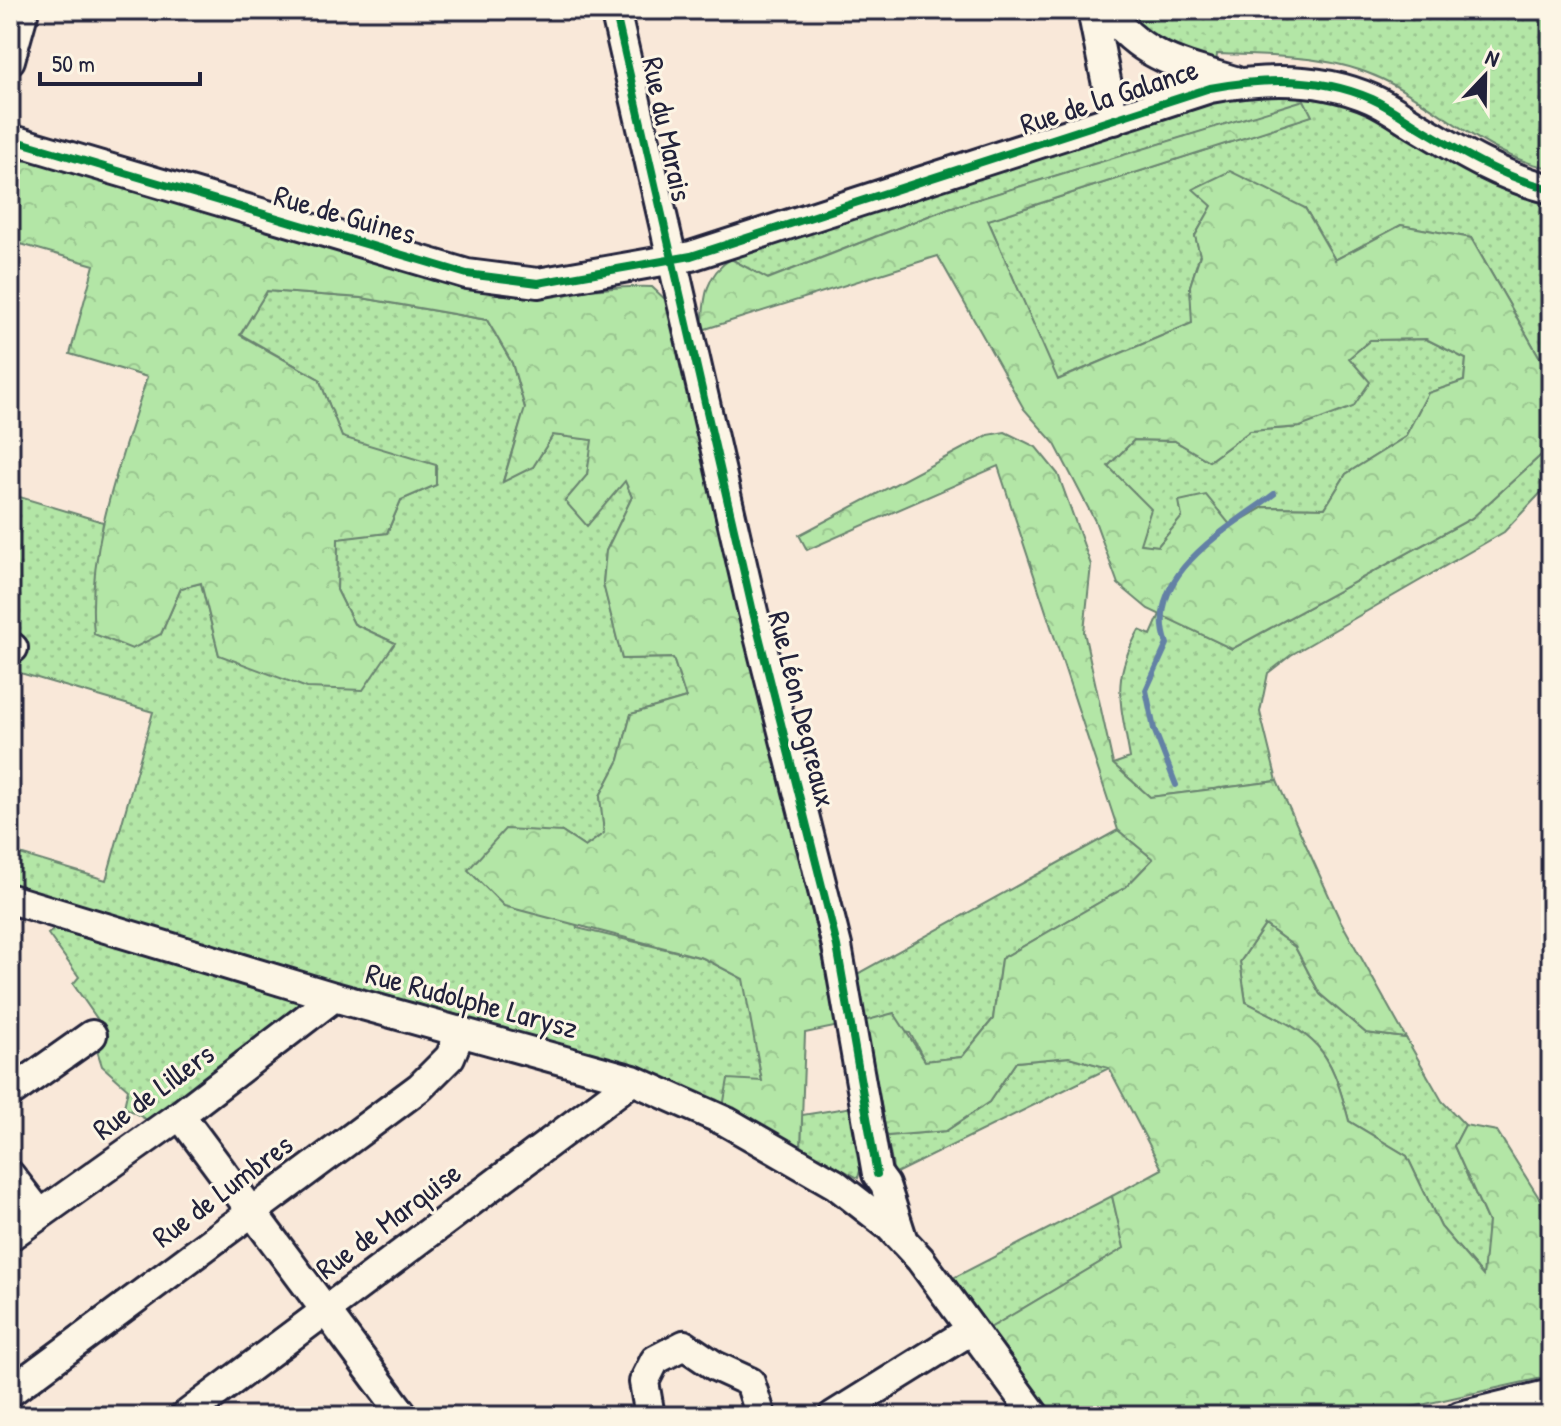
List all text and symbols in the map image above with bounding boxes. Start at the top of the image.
scale bar [40,36,200,86]
north arrow [1445,36,1525,116]
text: N [1481,41,1504,74]
text: 50 m [52,47,95,79]
street label: Rue de la Galance [1015,48,1203,144]
street label: Rue du Marais [633,53,703,205]
street label: Rue de Guines [270,175,420,253]
street label: Rue Léon Degreaux [759,607,847,811]
street label: Rue Rudolphe Larysz [362,953,582,1048]
street label: Rue de Lillers [84,1033,222,1149]
street label: Rue de Lumbres [144,1124,300,1256]
street label: Rue de Marquise [307,1152,469,1288]

